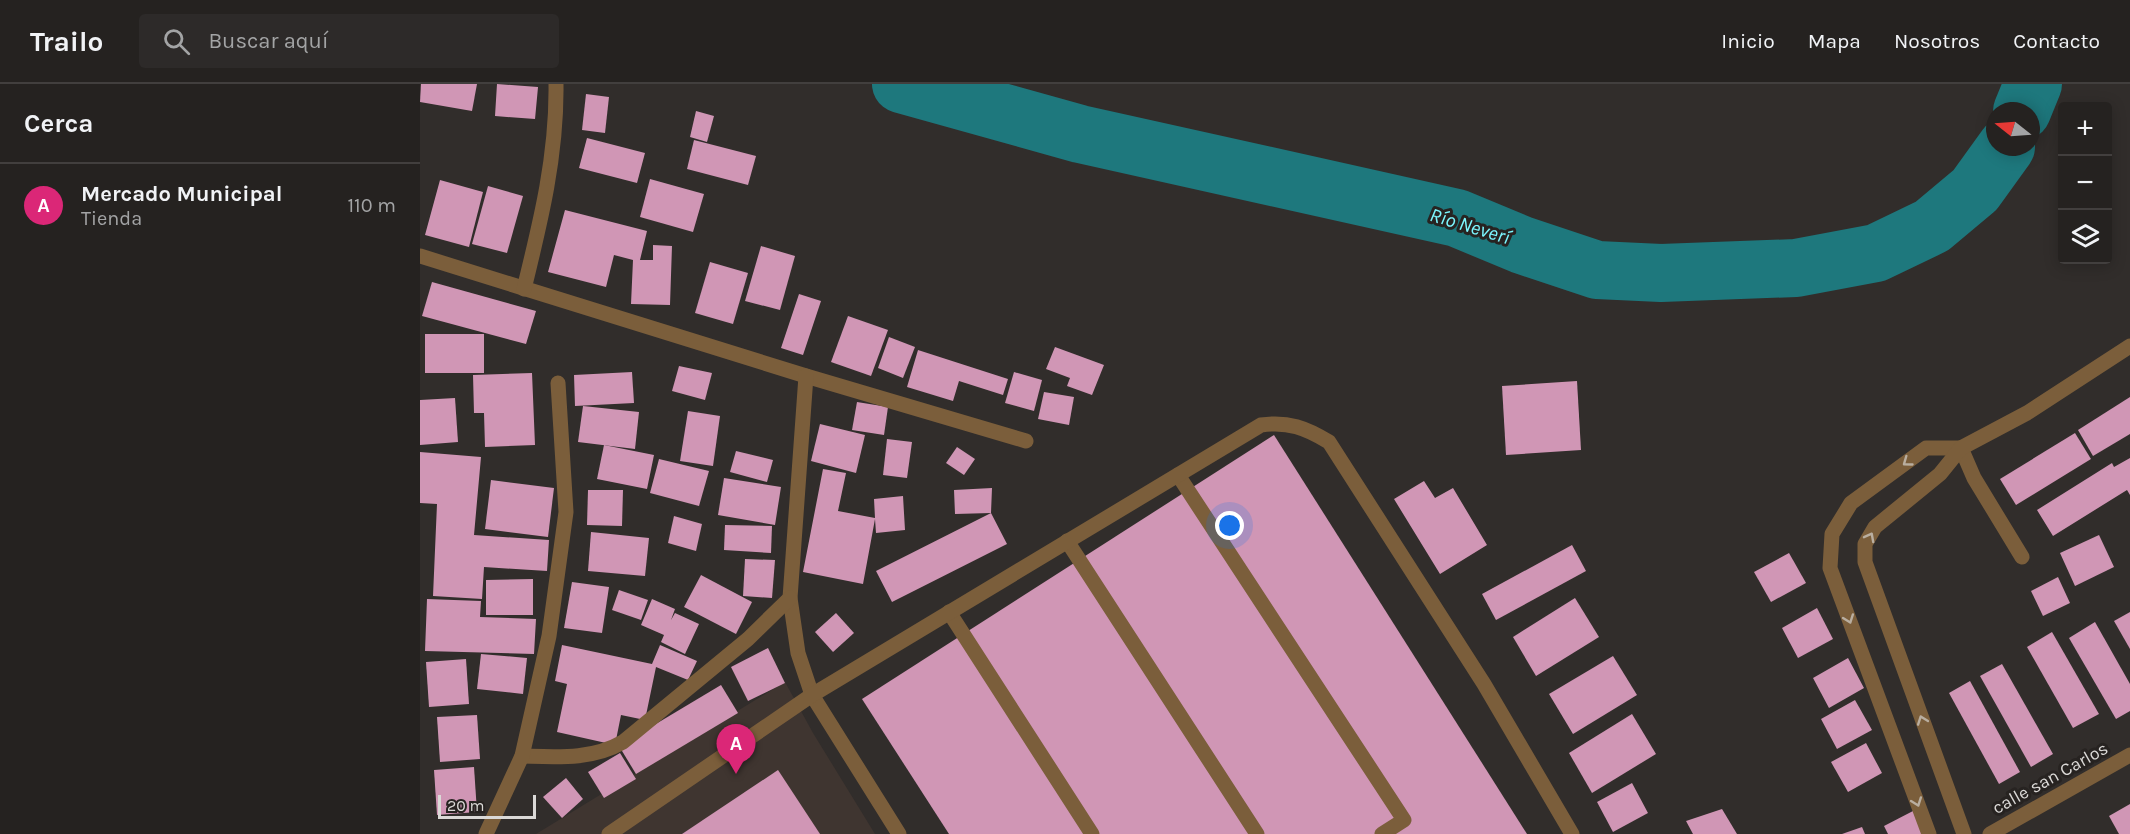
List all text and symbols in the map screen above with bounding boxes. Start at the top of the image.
search box [139,14,559,68]
text: Trailo [30,25,103,58]
icon: search [160,25,193,58]
text: Buscar aquí [208,28,328,54]
text: Inicio [1721,29,1775,53]
text: Mapa [1808,29,1861,53]
text: Nosotros [1894,29,1980,53]
text: Contacto [2013,29,2100,53]
north arrow [1986,102,2040,156]
map controls [2058,102,2112,264]
button: + [2058,102,2112,156]
text: Cerca [24,108,93,139]
button: − [2058,156,2112,210]
text: Mercado Municipal [81,181,282,207]
text: A [37,194,50,217]
text: 110 m [347,194,396,217]
water label: Río Neverí [1427,203,1515,250]
text: Tienda [81,207,142,230]
button: layers [2058,210,2112,264]
one-way arrow [1903,454,1914,465]
your location [1215,511,1244,540]
one-way arrow [1863,532,1874,543]
one-way arrow [1842,614,1855,624]
one-way arrow [1917,715,1930,726]
pin: A [716,724,756,774]
street label: calle san Carlos [1988,737,2112,819]
scale bar [438,792,536,820]
text: 20 m [447,796,485,815]
one-way arrow [1910,796,1923,807]

